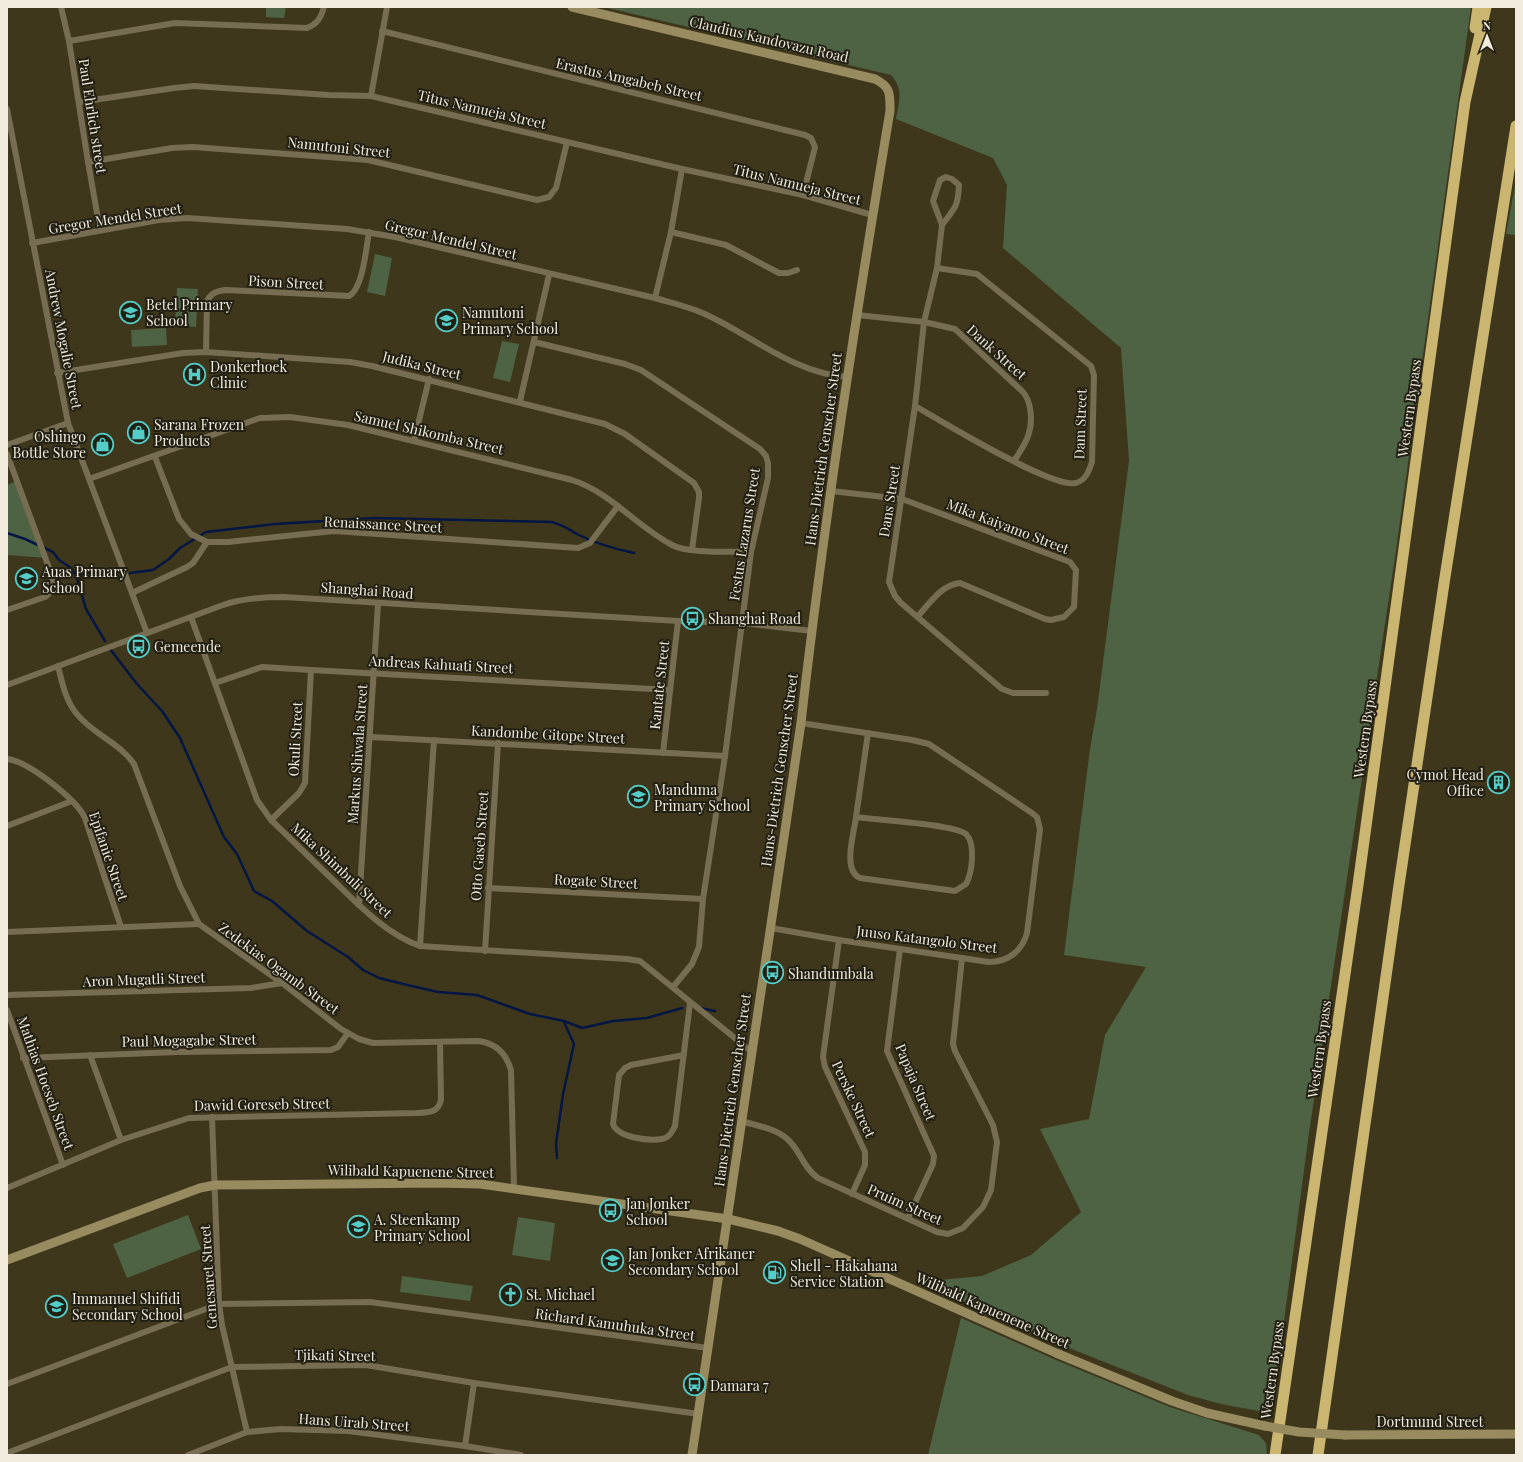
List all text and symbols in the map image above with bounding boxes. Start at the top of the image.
street label: Claudius Kandovazu Road [687,11,851,67]
north arrow [1467,16,1507,56]
text: N [1483,18,1491,33]
street label: Erastus Amgabeb Street [554,53,705,105]
street label: Paul Ehrlich street [75,57,112,176]
street label: Titus Namueja Street [416,85,549,133]
street label: Namutoni Street [287,132,392,162]
street label: Titus Namueja Street [731,159,864,209]
street label: Gregor Mendel Street [47,198,184,238]
street label: Gregor Mendel Street [383,215,520,264]
street label: Andrew Mogalie Street [41,266,87,412]
street label: Pison Street [248,271,325,294]
place label: Betel Primary School [146,295,233,330]
school or university icon: Betel Primary School [117,299,143,325]
place label: Namutoni Primary School [462,303,558,338]
school or university icon: Namutoni Primary School [433,307,459,333]
street label: Dank Street [963,320,1032,385]
street label: Judika Street [380,346,464,384]
street label: Hans-Dietrich Genscher Street [800,350,846,547]
place label: Donkerhoek Clinic [210,357,287,392]
street label: Western Bypass [1393,358,1425,459]
hospital icon: Donkerhoek Clinic [182,361,208,387]
street label: Dam Street [1069,387,1091,460]
street label: Samuel Shikomba Street [352,406,507,459]
place label: Sarana Frozen Products [154,415,245,450]
shop icon: Sarana Frozen Products [125,419,151,445]
place label: Oshingo Bottle Store [13,427,86,462]
shop icon: Oshingo Bottle Store [89,431,115,457]
street label: Dans Street [874,463,904,538]
street label: Festus Lazarus Street [724,465,764,602]
street label: Mika Kaiyamo Street [944,494,1073,558]
street label: Renaissance Street [323,511,444,537]
place label: Auas Primary School [41,562,126,597]
school or university icon: Auas Primary School [14,566,40,592]
street label: Shanghai Road [320,577,414,603]
bus stop icon: Shanghai Road [680,605,706,631]
place label: Shanghai Road [708,609,801,628]
bus stop icon: Gemeende [126,633,152,659]
place label: Gemeende [154,637,221,656]
street label: Kantate Street [645,638,673,731]
street label: Andreas Kahuati Street [367,651,515,677]
street label: Hans-Dietrich Genscher Street [756,671,802,868]
street label: Western Bypass [1349,679,1381,780]
street label: Markus Shiwala Street [343,682,371,825]
street label: Okuli Street [284,700,307,777]
street label: Kandombe Gitope Street [471,720,626,748]
place label: Cymot Head Office [1406,765,1484,800]
building icon: Cymot Head Office [1486,769,1512,795]
place label: Manduma Primary School [654,780,750,815]
school or university icon: Manduma Primary School [626,784,652,810]
street label: Otto Gaseb Street [466,789,492,901]
street label: Epifanie Street [85,809,133,904]
street label: Mika Shimbuli Street [287,818,397,923]
street label: Rogate Street [554,869,640,893]
street label: Zedekias Ogamb Street [215,918,344,1019]
street label: Juuso Katangolo Street [855,921,1000,957]
bus stop icon: Shandumbala [760,960,786,986]
place label: Shandumbala [788,964,874,983]
street label: Aron Mugatli Street [81,967,207,991]
street label: Hans-Dietrich Genscher Street [709,991,755,1188]
street label: Western Bypass [1303,999,1335,1100]
street label: Mathias Hoeseb Street [13,1014,79,1153]
street label: Paul Mogagabe Street [121,1029,258,1051]
street label: Papaja Street [891,1041,941,1124]
street label: Perske Street [828,1057,881,1142]
street label: Dawid Goreseb Street [194,1093,331,1115]
street label: Wilibald Kapuenene Street [327,1160,495,1182]
street label: Pruim Street [865,1179,946,1229]
place label: Jan Jonker School [625,1194,691,1229]
bus stop icon: Jan Jonker School [598,1198,624,1224]
place label: A. Steenkamp Primary School [373,1210,470,1245]
school or university icon: A. Steenkamp Primary School [345,1214,371,1240]
street label: Genesaret Street [195,1223,221,1330]
place label: Jan Jonker Afrikaner Secondary School [627,1244,756,1279]
school or university icon: Jan Jonker Afrikaner Secondary School [600,1248,626,1274]
place label: Shell - Hakahana Service Station [790,1256,897,1291]
fuel station icon: Shell - Hakahana Service Station [762,1260,788,1286]
street label: Wilibald Kapuenene Street [912,1267,1074,1353]
church icon: St. Michael [498,1281,524,1307]
place label: St. Michael [526,1285,595,1304]
place label: Immanuel Shifidi Secondary School [72,1289,183,1324]
school or university icon: Immanuel Shifidi Secondary School [43,1293,69,1319]
street label: Richard Kamuhuka Street [534,1303,697,1345]
street label: Western Bypass [1256,1320,1288,1421]
street label: Tjikati Street [294,1345,377,1365]
bus stop icon: Damara 7 [682,1372,708,1398]
place label: Damara 7 [710,1376,769,1395]
street label: Hans Uirab Street [298,1409,411,1435]
street label: Dortmund Street [1376,1412,1485,1431]

